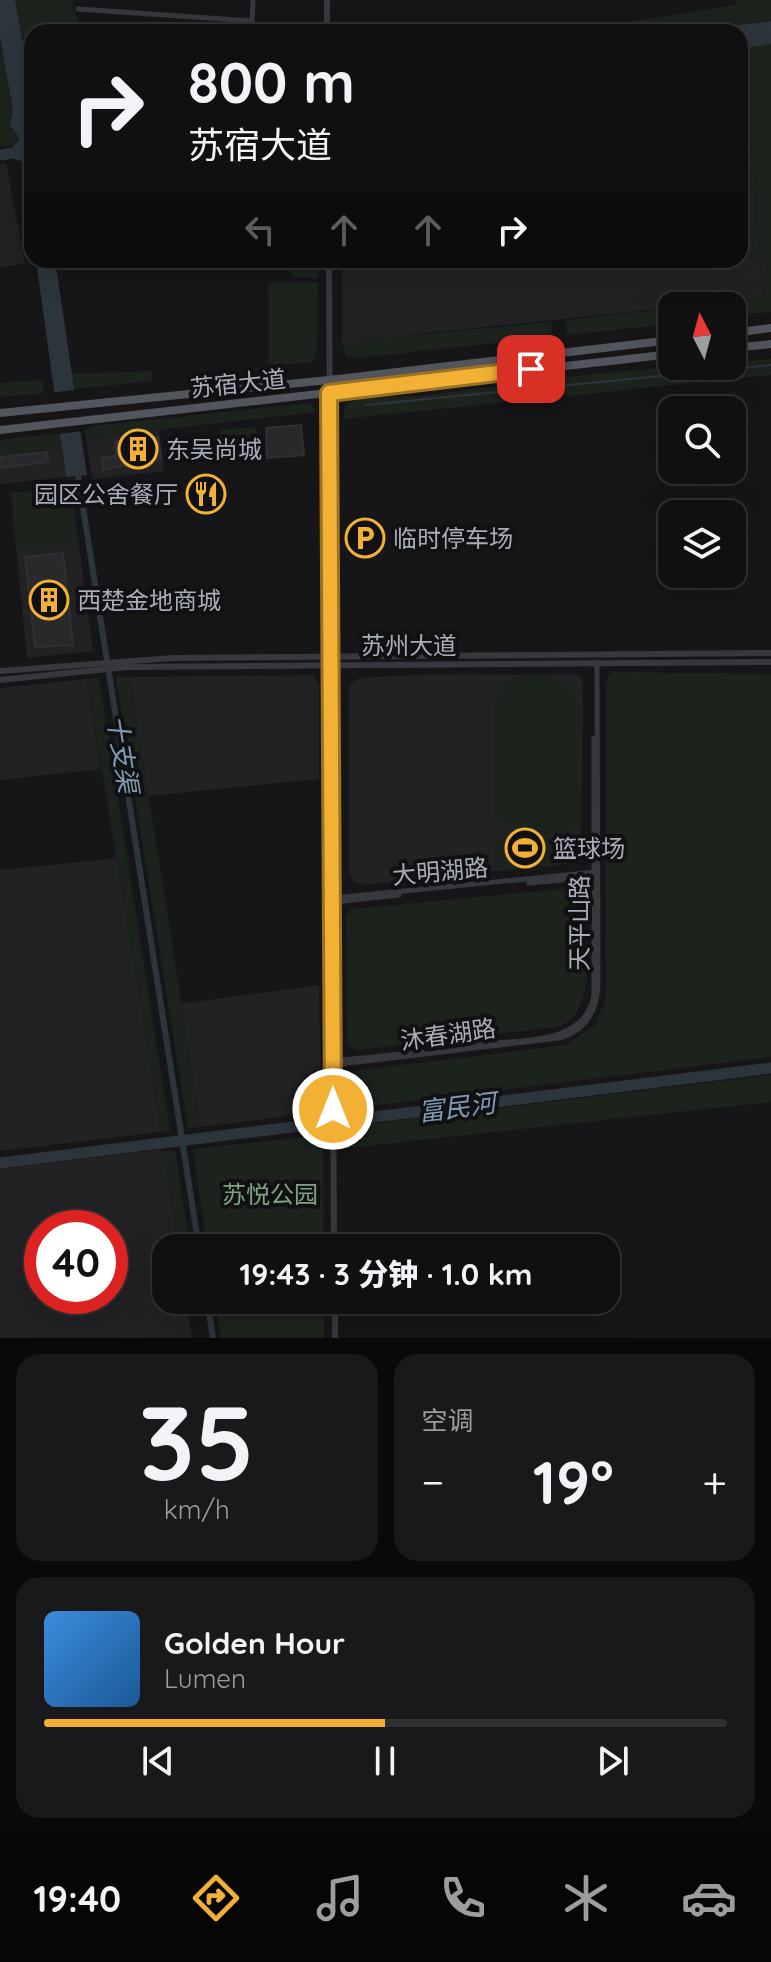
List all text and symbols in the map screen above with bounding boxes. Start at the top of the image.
text: 800 m [188,47,355,117]
icon: right [56,56,160,160]
text: 苏宿大道 [188,122,332,167]
icon: left [238,208,282,252]
icon: ahead [322,208,366,252]
icon: ahead [406,208,450,252]
icon: right [490,208,534,252]
north arrow [658,292,746,380]
map controls [658,292,746,588]
pin [497,335,565,403]
icon: arrive [509,347,553,391]
street label: 苏宿大道 [189,363,287,403]
button: search [658,396,746,484]
building icon: 东吴尚城 [117,428,159,470]
place label: 东吴尚城 [166,434,262,464]
restaurant icon: 园区公舍餐厅 [185,473,227,515]
place label: 园区公舍餐厅 [34,479,178,509]
button: layers [658,500,746,588]
parking icon: 临时停车场 [344,517,386,559]
place label: 临时停车场 [393,523,513,553]
building icon: 西楚金地商城 [28,579,70,621]
place label: 西楚金地商城 [77,585,221,615]
street label: 苏州大道 [361,630,457,660]
water label: 十支渠 [101,713,146,799]
sports icon: 篮球场 [504,827,546,869]
place label: 篮球场 [553,833,625,863]
street label: 大明湖路 [391,852,489,890]
street label: 天平山路 [564,875,594,971]
street label: 沐春湖路 [398,1012,498,1056]
position arrow [291,1067,375,1151]
water label: 富民河 [416,1085,503,1128]
park label: 苏悦公园 [222,1179,318,1209]
speed limit sign: 40 [24,1210,128,1314]
text: 19:43 · 3 分钟 · 1.0 km [240,1255,532,1293]
text: 35 [139,1376,255,1506]
text: 空调 [422,1404,474,1437]
text: 19° [533,1444,614,1519]
text: − [422,1454,444,1509]
text: + [702,1454,727,1509]
text: km/h [164,1493,230,1526]
text: Golden Hour [164,1624,345,1662]
text: Lumen [164,1662,246,1695]
icon: previous [136,1739,180,1783]
icon: pause [363,1739,407,1783]
icon: next [591,1739,635,1783]
icon: directions [188,1870,244,1926]
icon: music [312,1870,368,1926]
icon: phone [435,1870,491,1926]
icon: climate [558,1870,614,1926]
icon: car [681,1870,737,1926]
text: 19:40 [34,1876,121,1921]

